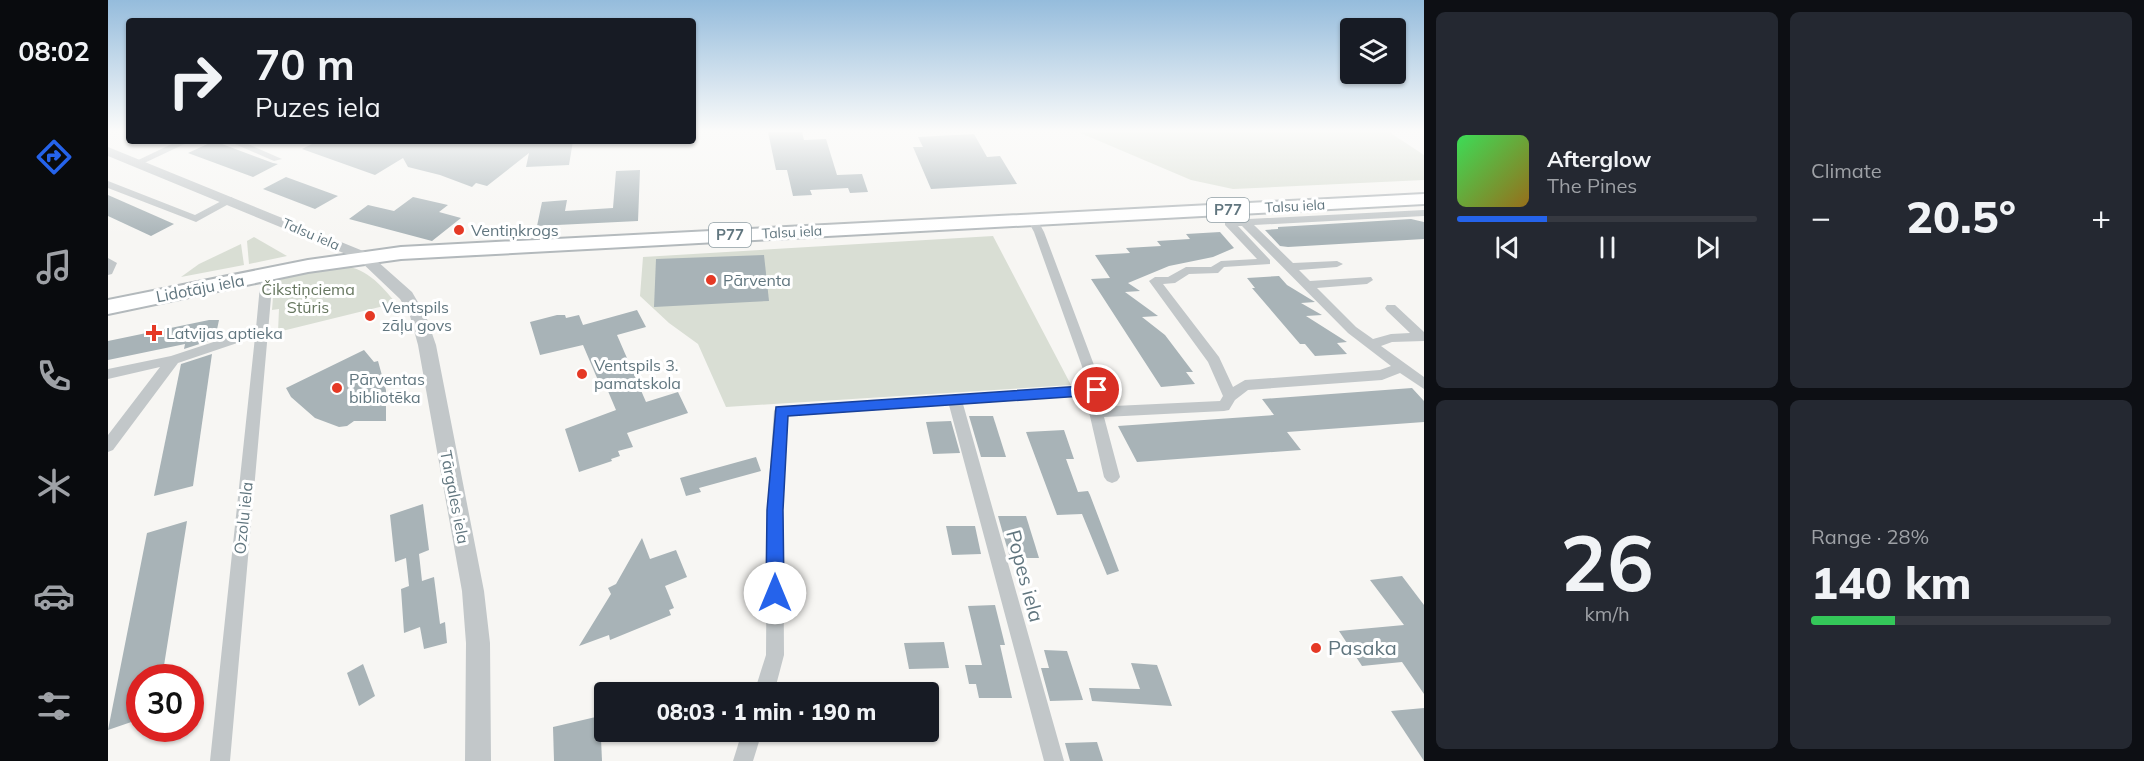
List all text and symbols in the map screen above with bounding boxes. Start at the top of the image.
map controls [1340,18,1406,84]
button: layers [1340,18,1406,84]
text: 08:02 [18,34,90,68]
text: 70 m [255,38,355,91]
icon: right [156,42,234,120]
text: Puzes iela [255,90,381,124]
icon: directions [33,136,75,178]
text: Afterglow [1547,145,1651,173]
text: Climate [1811,158,1882,183]
text: The Pines [1547,173,1637,198]
text: 20.5° [1906,188,2016,244]
street label: Talsu iela [1264,195,1326,217]
text: − [1811,196,1831,237]
text: + [2091,196,2111,237]
road number: P77 [1207,198,1249,222]
street label: Talsu iela [280,214,342,254]
place label: Ventiņkrogs [471,220,559,240]
street label: Talsu iela [761,221,823,243]
marker: Ventiņkrogs [452,223,466,237]
road number: P77 [709,223,751,247]
icon: previous [1491,231,1524,264]
icon: pause [1591,231,1624,264]
icon: next [1691,231,1724,264]
icon: music [33,246,75,288]
street label: Lidotāju iela [154,270,246,306]
place label: Pārventa [723,270,791,290]
marker: Pārventa [704,273,718,287]
park label: Čikstiņciema Stūris [261,279,355,317]
place label: Ventspils zāļu govs [382,297,452,335]
marker: Ventspils zāļu govs [363,309,377,323]
place label: Latvijas aptieka [166,323,283,343]
marker: Latvijas aptieka [147,326,161,340]
icon: phone [33,355,75,397]
place label: Ventspils 3. pamatskola [594,355,681,393]
pin [1071,364,1122,415]
marker: Ventspils 3. pamatskola [575,367,589,381]
place label: Pārventas bibliotēka [349,369,425,407]
icon: arrive [1080,373,1113,406]
marker: Pārventas bibliotēka [330,381,344,395]
street label: Tārgales iela [436,449,474,545]
icon: climate [33,465,75,507]
street label: Ozolu iela [229,481,257,555]
text: 26 [1560,513,1654,611]
text: Range · 28% [1811,524,1929,549]
street label: Popes iela [1001,527,1050,625]
text: 140 km [1811,554,1972,610]
position arrow [743,561,807,625]
icon: car [33,575,75,617]
text: km/h [1584,601,1630,626]
place label: Pasaka [1328,635,1397,660]
marker: Pasaka [1309,641,1323,655]
speed limit sign: 30 [126,664,204,742]
icon: filters [33,685,75,727]
text: 08:03 · 1 min · 190 m [657,698,876,726]

